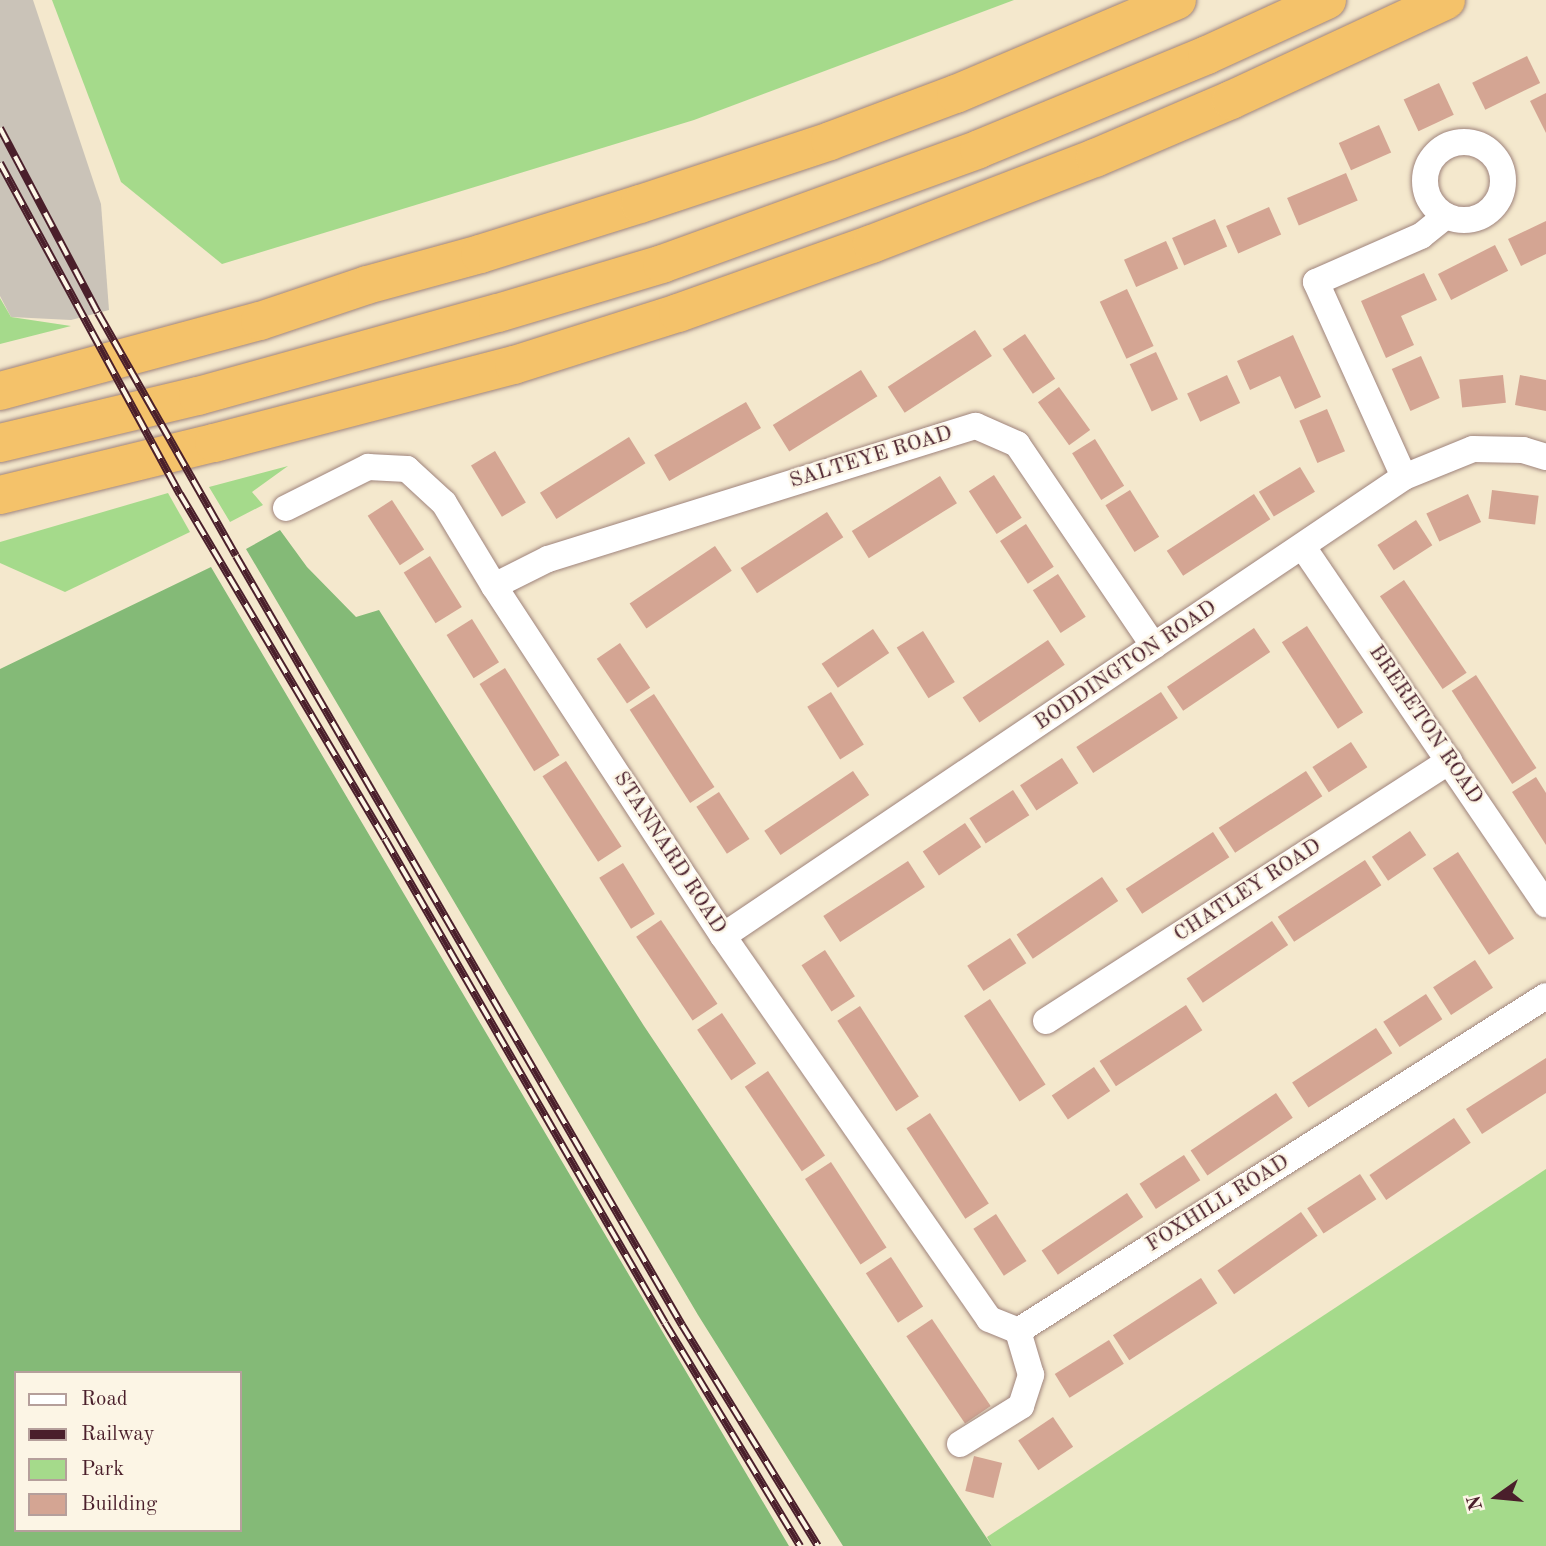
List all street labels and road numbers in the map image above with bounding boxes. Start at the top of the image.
street label: SALTEYE ROAD [787,421,955,495]
street label: BODDINGTON ROAD [1030,596,1222,736]
street label: BRERETON ROAD [1362,641,1488,809]
street label: STANNARD ROAD [607,767,731,939]
street label: CHATLEY ROAD [1170,834,1326,948]
street label: FOXHILL ROAD [1142,1150,1294,1258]

